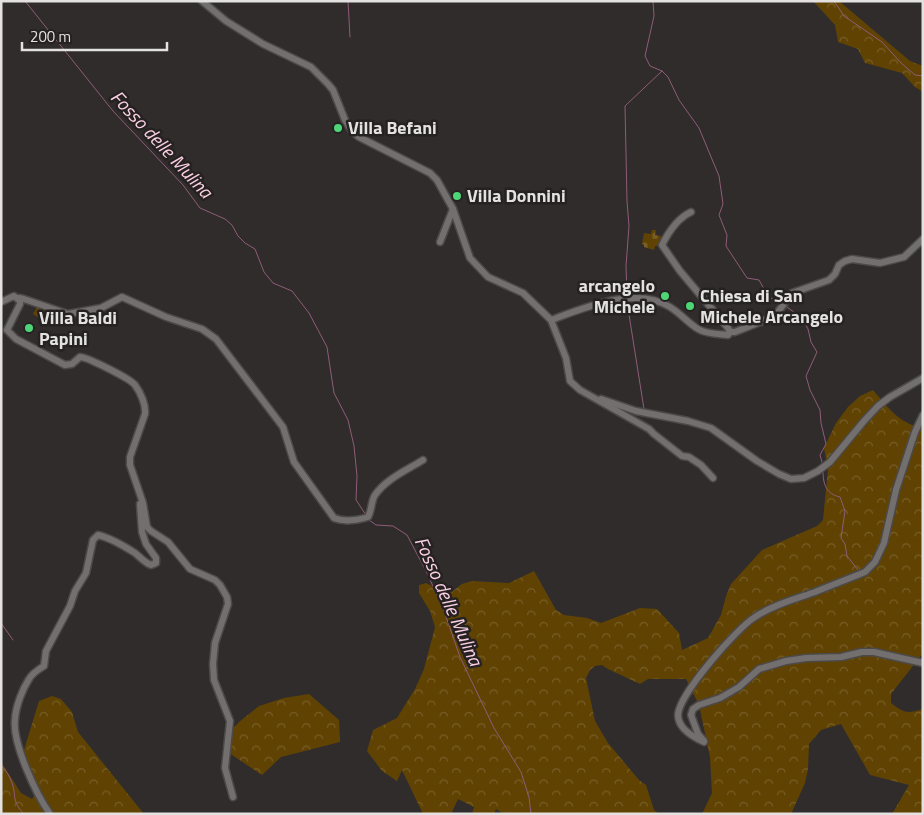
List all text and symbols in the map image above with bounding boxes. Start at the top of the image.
scale bar [22,20,168,52]
text: 200 m [30,25,71,48]
water label: Fosso delle Mulina [104,83,221,205]
place label: Villa Befani [348,114,437,141]
marker: Villa Befani [332,122,344,134]
place label: Villa Donnini [467,182,566,209]
marker: Villa Donnini [451,190,463,202]
place label: arcangelo Michele [579,272,655,320]
place label: Chiesa di San Michele Arcangelo [700,282,843,330]
marker: arcangelo Michele [659,290,671,302]
marker: Chiesa di San Michele Arcangelo [684,300,696,312]
place label: Villa Baldi Papini [39,304,117,352]
marker: Villa Baldi Papini [23,322,35,334]
water label: Fosso delle Mulina [408,531,492,671]

